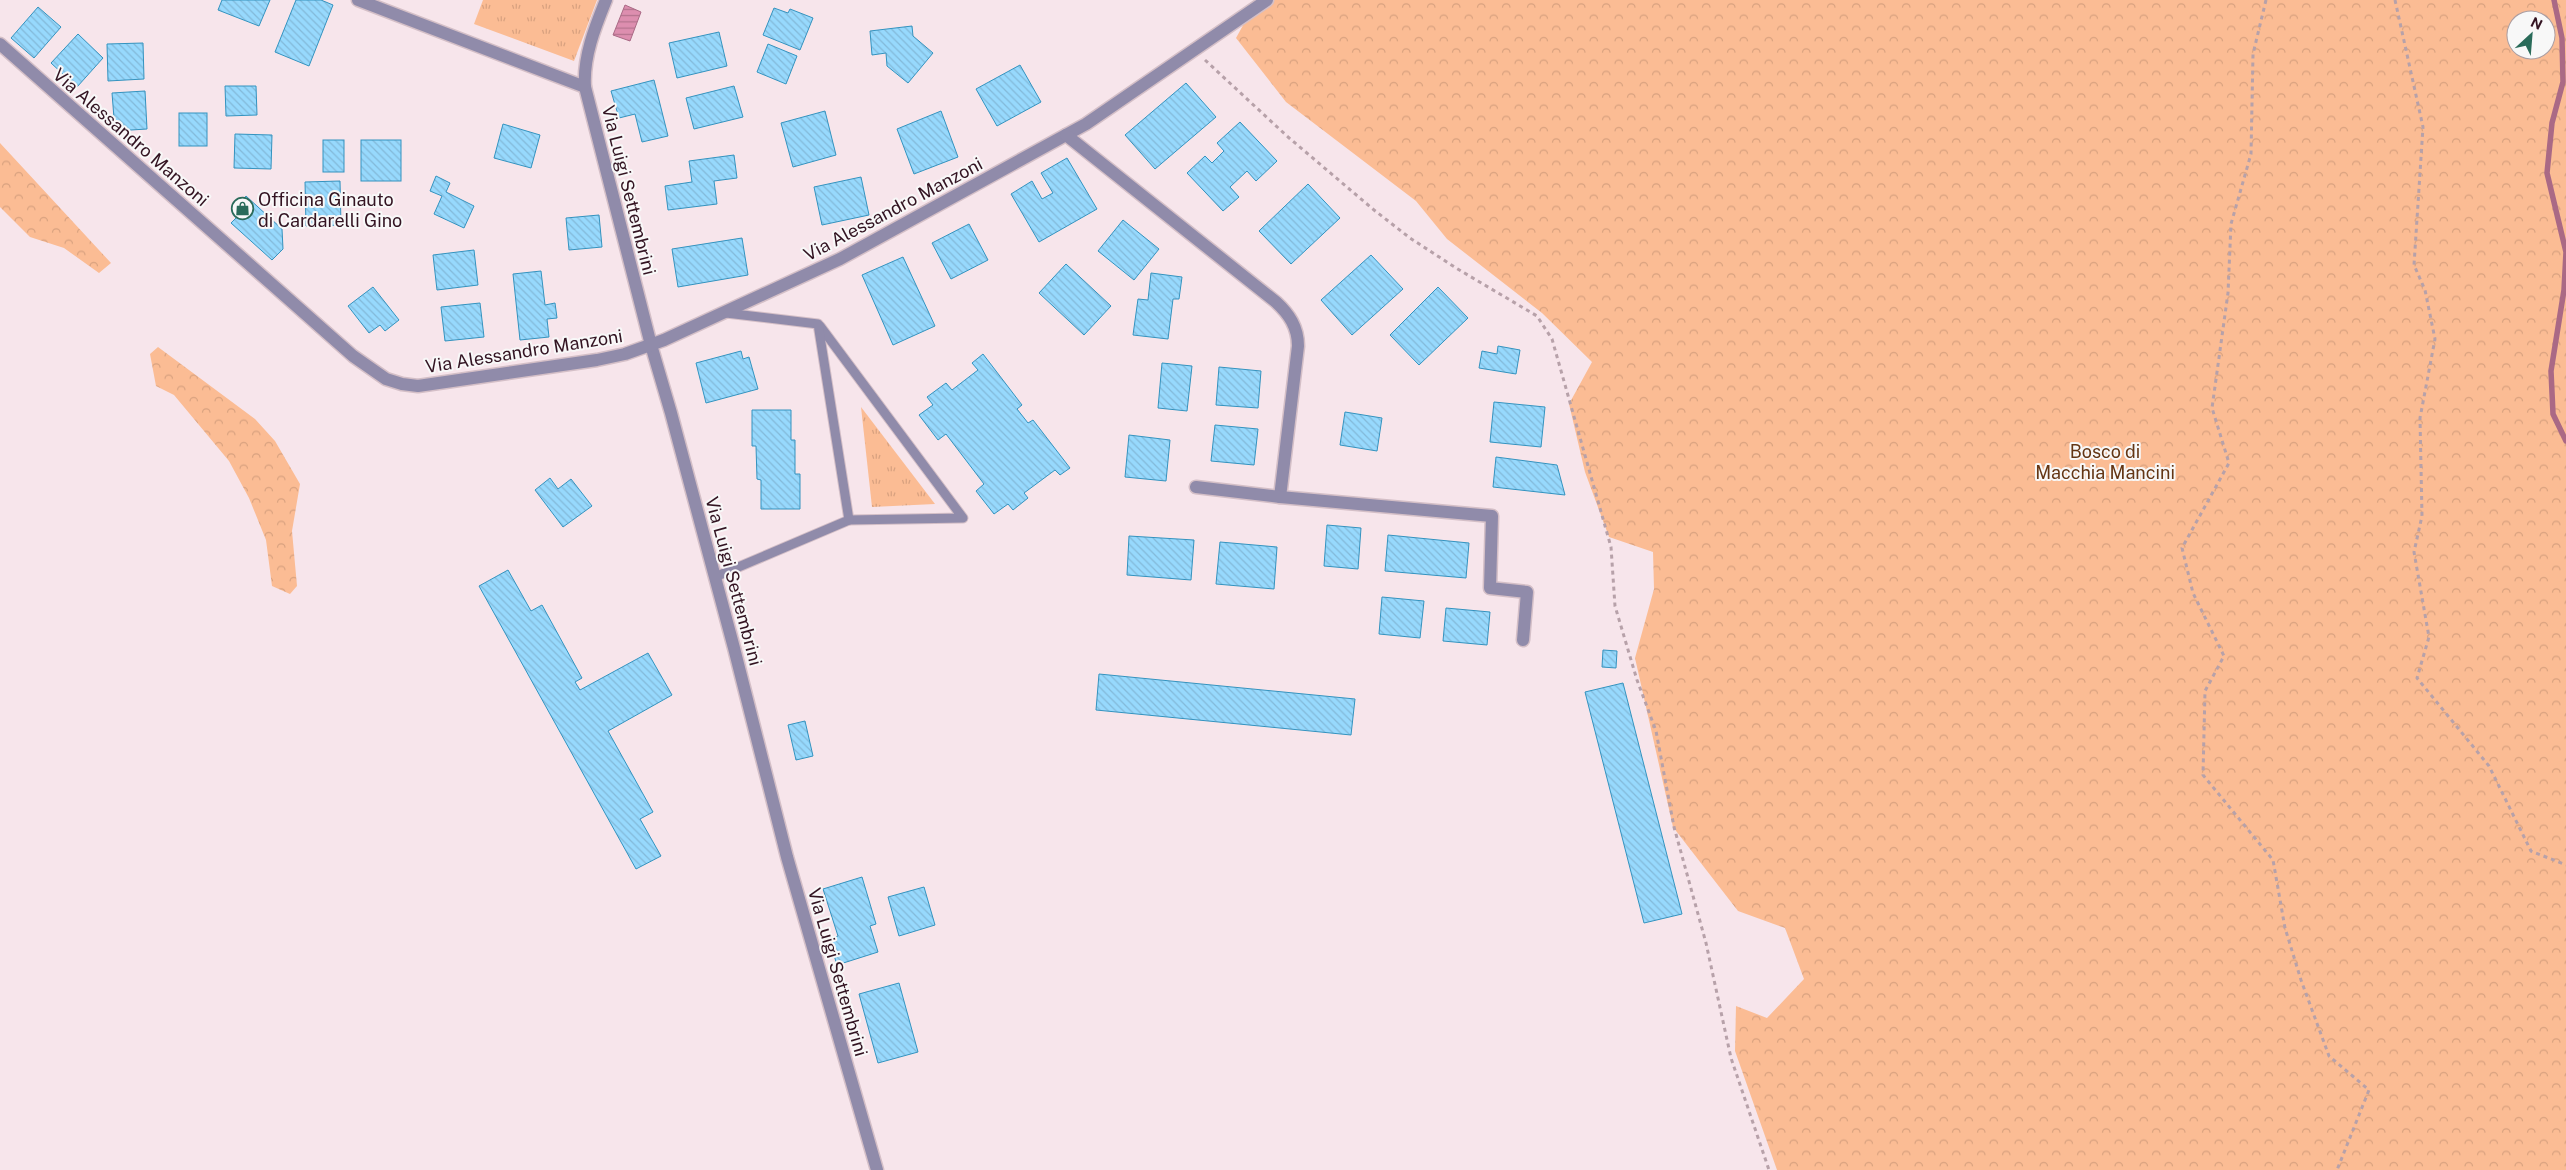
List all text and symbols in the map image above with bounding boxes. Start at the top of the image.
north arrow [2506,10,2556,60]
text: N [2528,14,2545,33]
street label: Via Alessandro Manzoni [49,64,213,210]
street label: Via Luigi Settembrini [598,103,660,277]
street label: Via Alessandro Manzoni [800,153,986,265]
place label: Officina Ginauto di Cardarelli Gino [258,189,402,231]
shop icon: Officina Ginauto di Cardarelli Gino [230,197,254,221]
street label: Via Alessandro Manzoni [424,325,624,377]
park label: Bosco di Macchia Mancini [2035,441,2175,483]
street label: Via Luigi Settembrini [701,494,767,668]
street label: Via Luigi Settembrini [804,885,872,1059]

